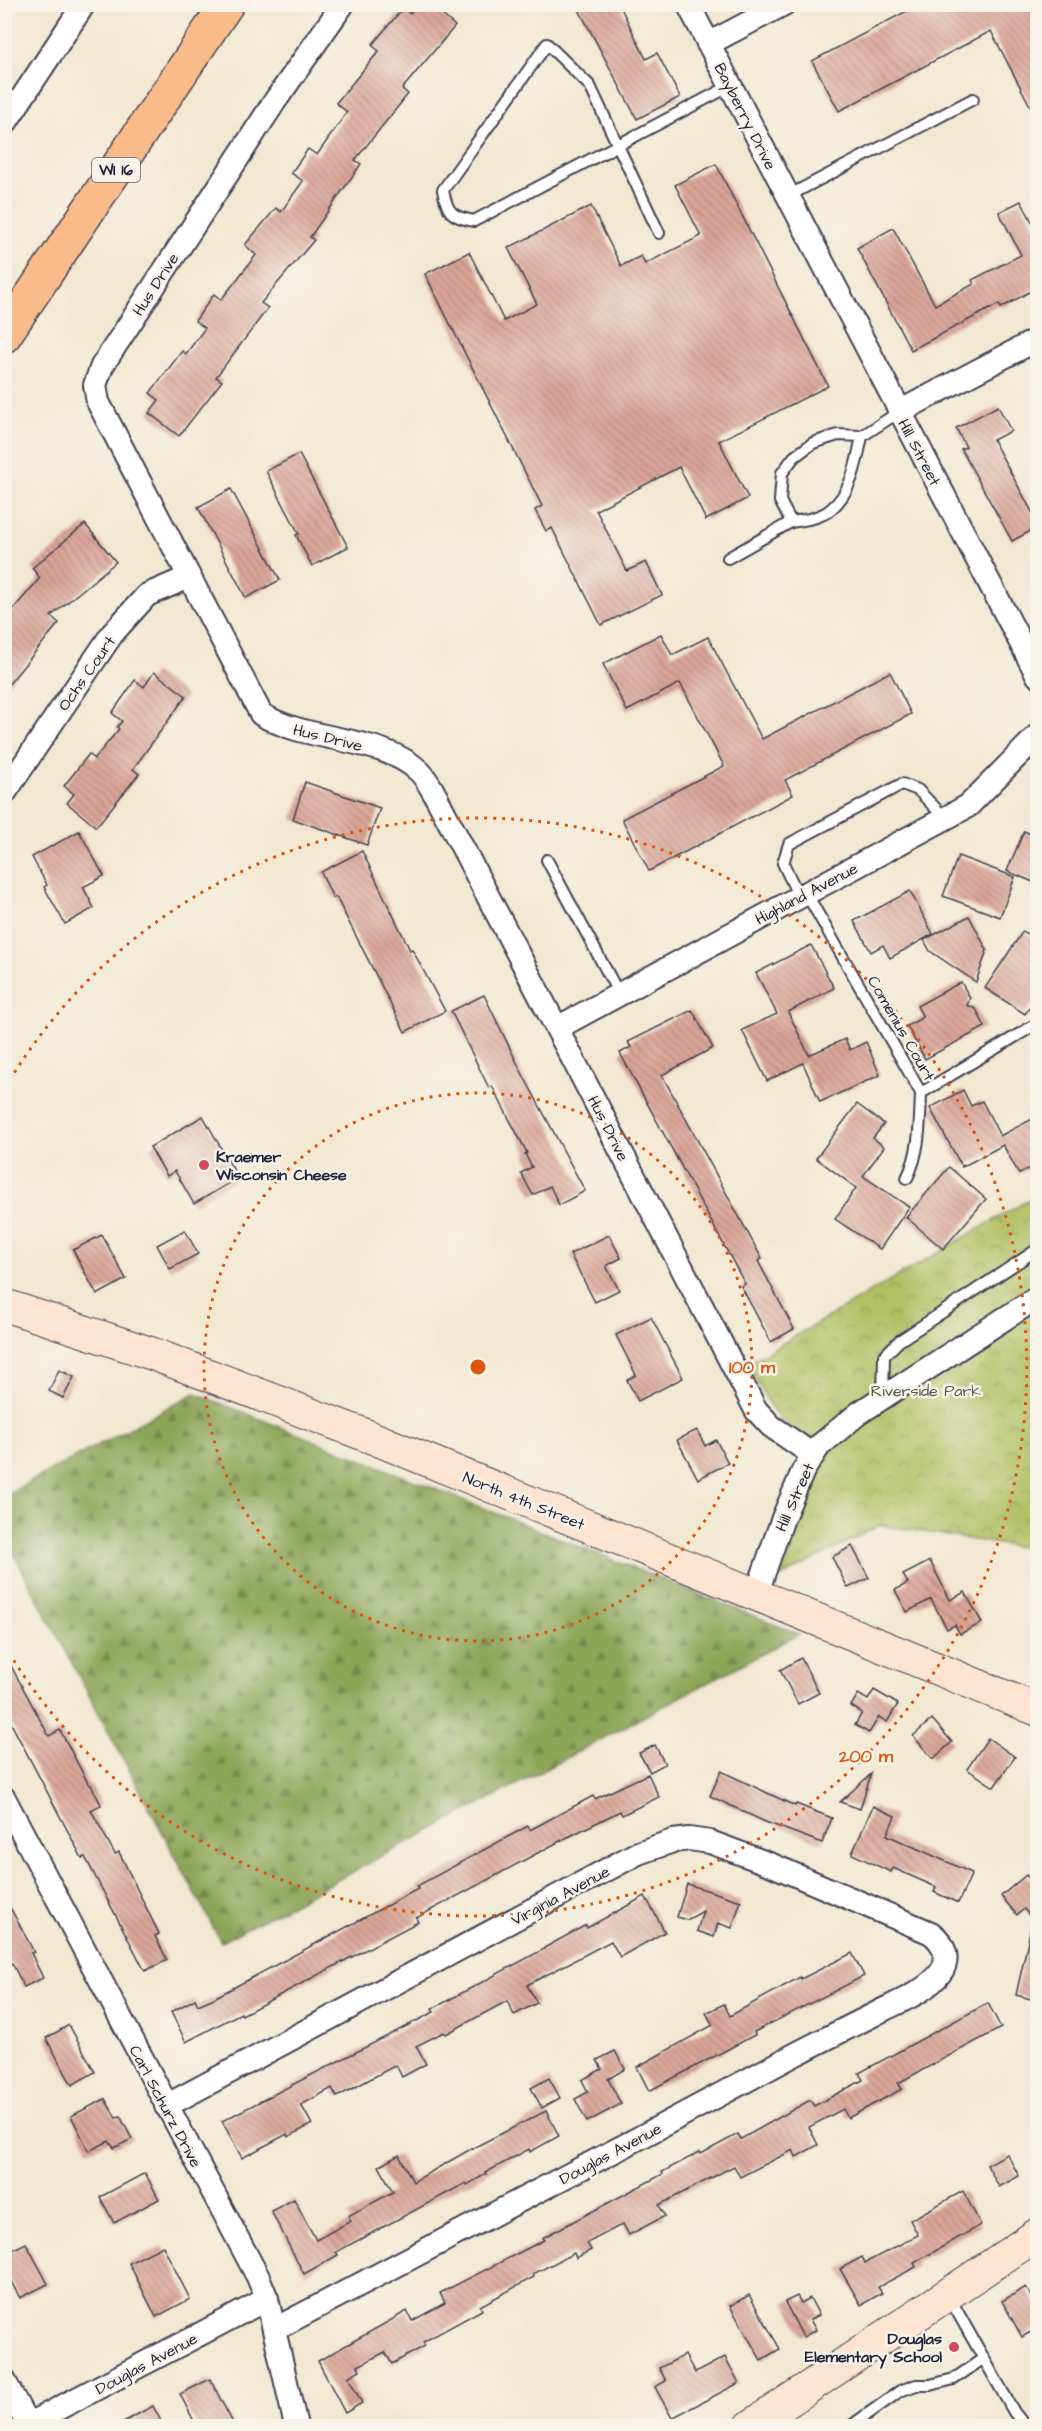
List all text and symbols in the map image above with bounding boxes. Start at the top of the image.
street label: Bayberry Drive [708,59,782,174]
road number: WI 16 [92,158,140,182]
street label: Hus Drive [127,249,185,320]
street label: Hill Street [892,415,946,490]
street label: Ochs Court [53,631,121,715]
street label: Hus Drive [291,719,365,757]
street label: Highland Avenue [751,857,863,931]
street label: Comenius Court [862,972,940,1086]
street label: Hus Drive [582,1092,634,1165]
place label: Kraemer Wisconsin Cheese [215,1146,347,1186]
marker: Kraemer Wisconsin Cheese [197,1158,211,1172]
text: 100 m [729,1355,776,1380]
centre of rings [468,1357,488,1377]
park label: Riverside Park [871,1380,981,1402]
street label: Hill Street [770,1459,820,1535]
street label: North 4th Street [459,1466,588,1536]
text: 200 m [838,1744,894,1769]
street label: Virginia Avenue [507,1860,614,1932]
street label: Carl Schurz Drive [124,2042,207,2172]
street label: Douglas Avenue [555,2118,666,2191]
street label: Douglas Avenue [91,2328,202,2401]
place label: Douglas Elementary School [805,2328,942,2369]
marker: Douglas Elementary School [947,2340,961,2354]

